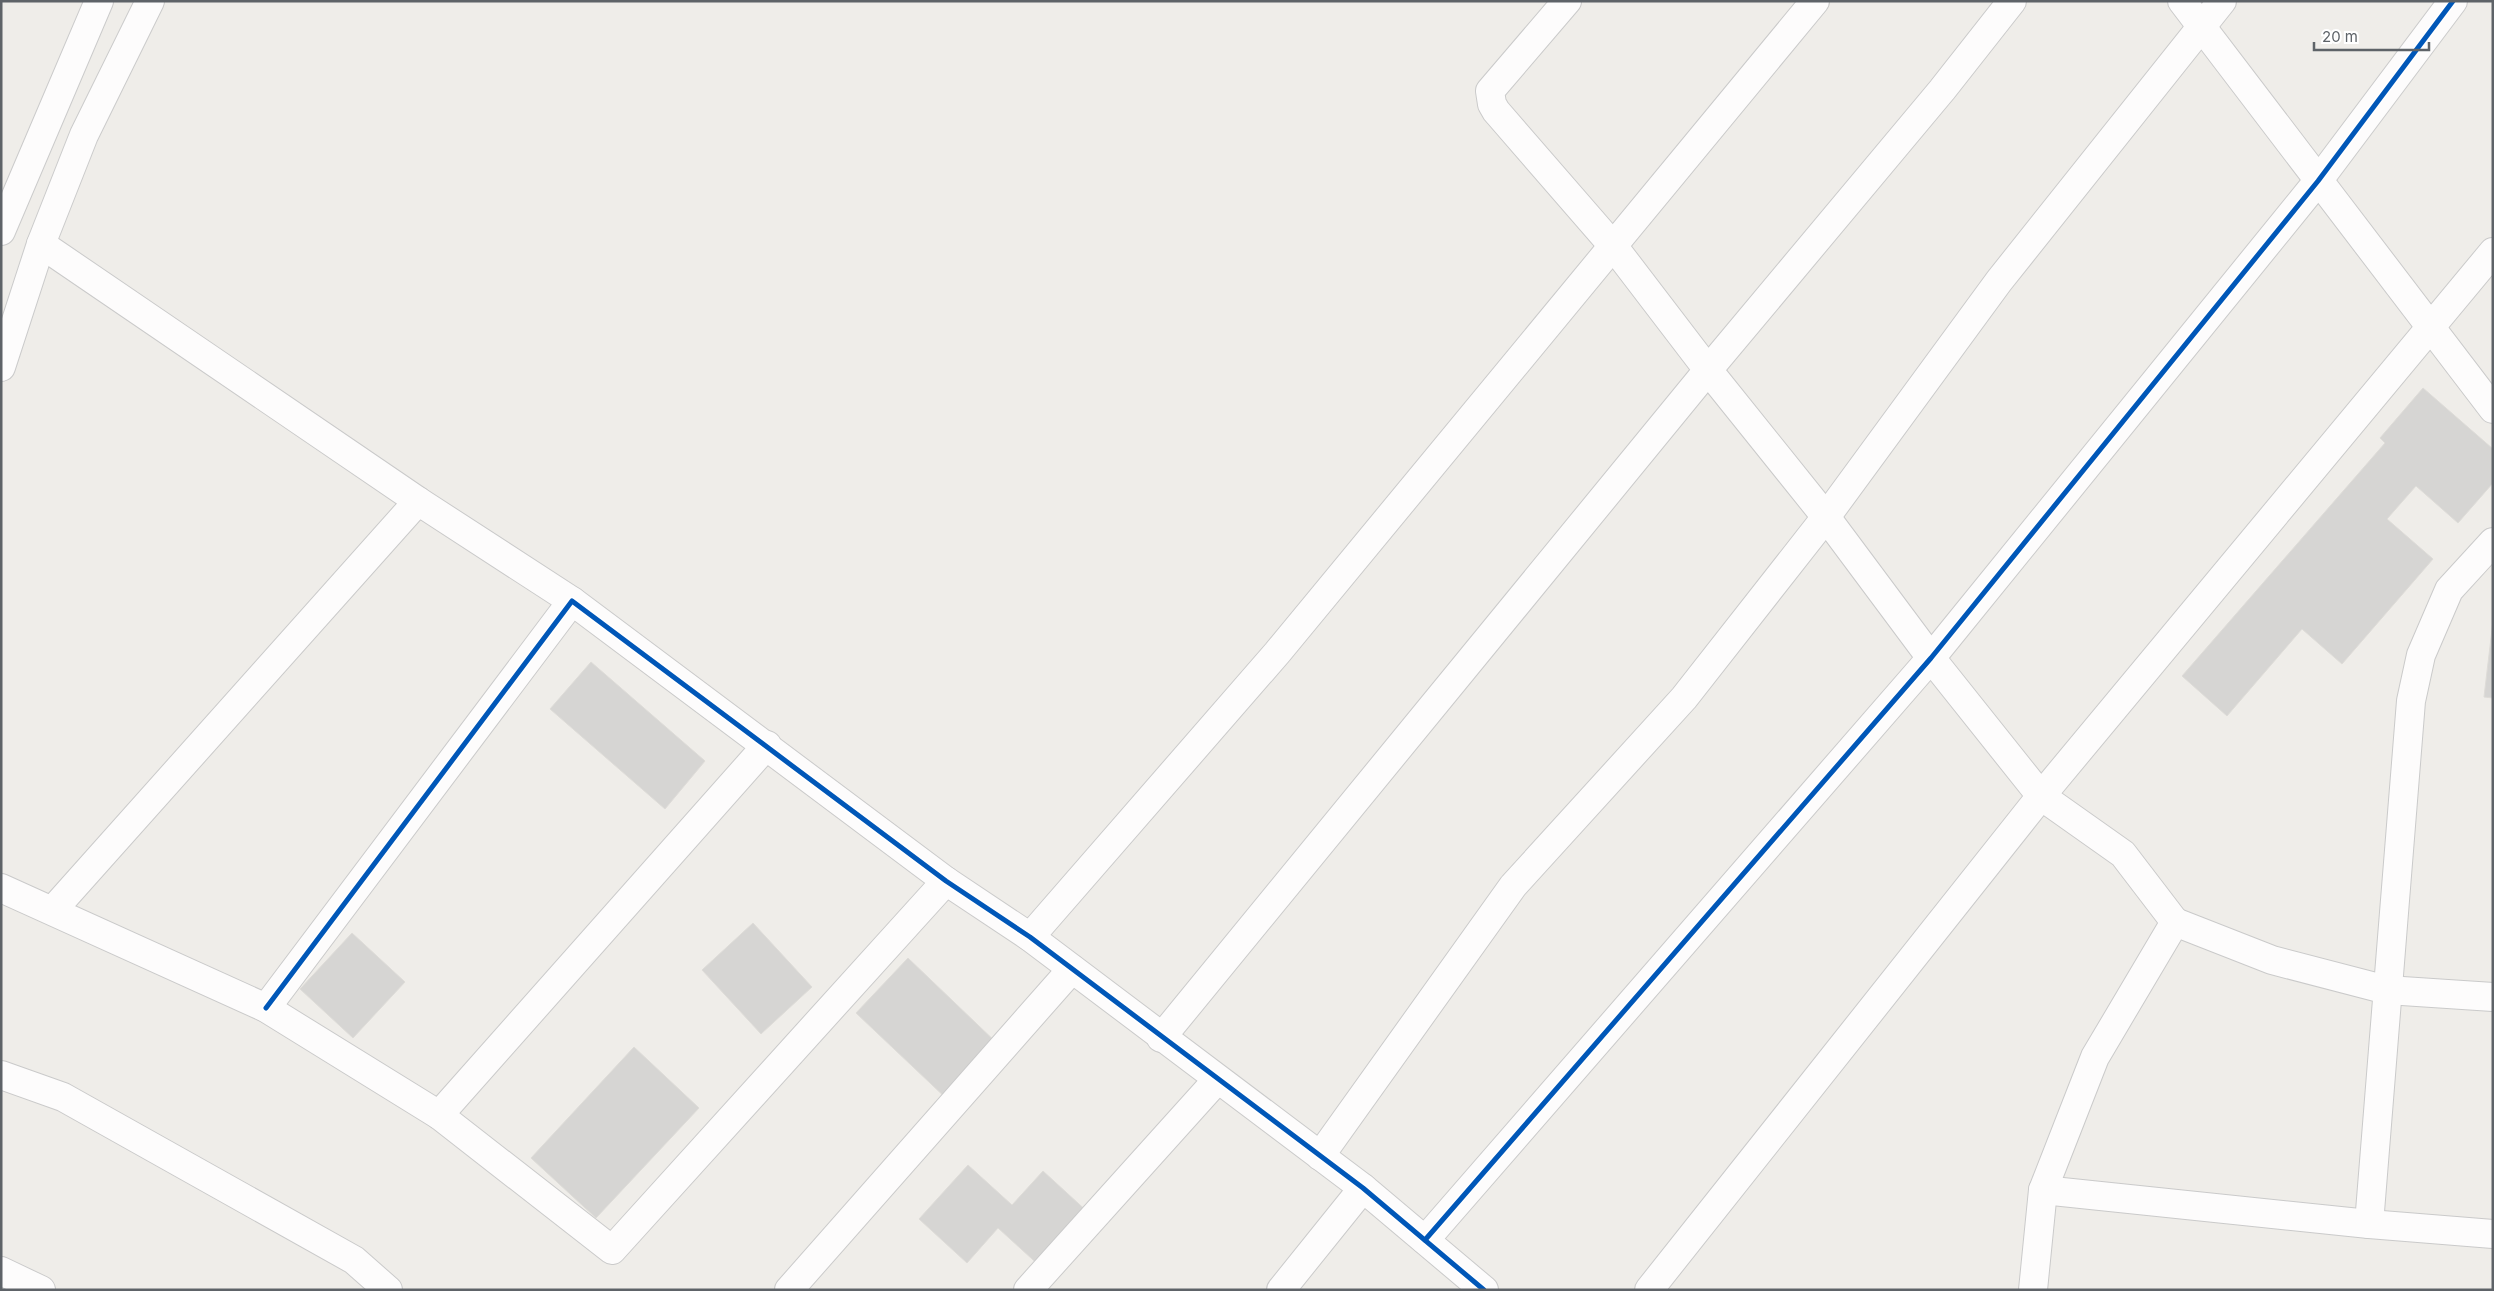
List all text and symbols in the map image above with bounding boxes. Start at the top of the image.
scale bar [2314,20,2429,52]
text: 20 m [2322,27,2358,46]

